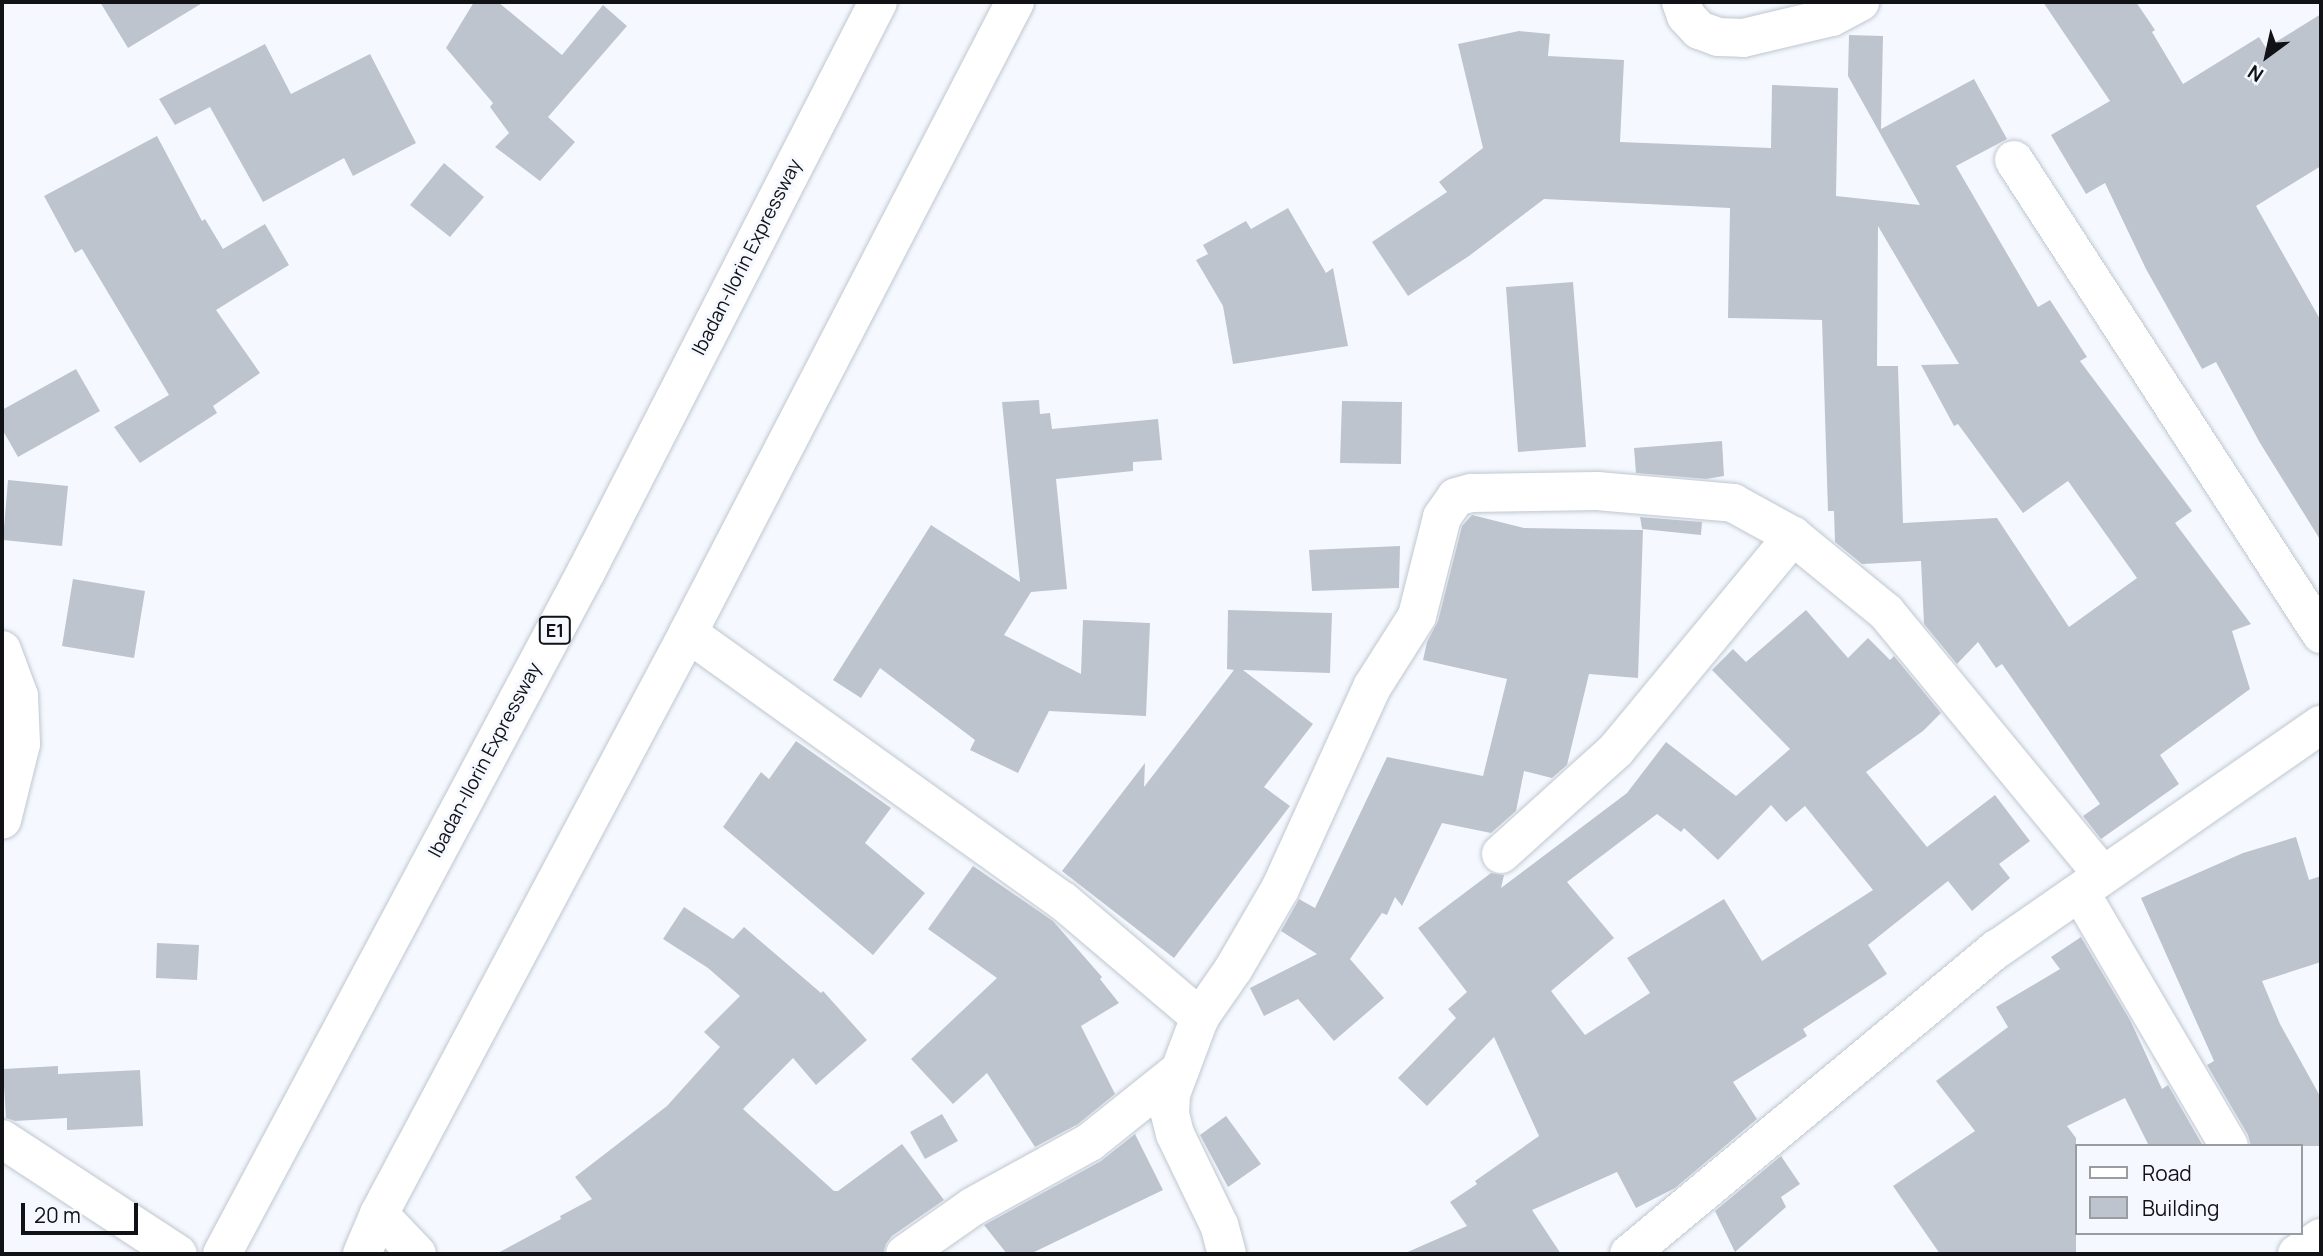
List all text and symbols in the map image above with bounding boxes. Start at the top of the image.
north arrow [2232,21,2302,91]
text: N [2243,59,2268,88]
street label: Ibadan-Ilorin Expressway [688,155,806,359]
road number: E1 [538,616,572,644]
street label: Ibadan-Ilorin Expressway [424,659,546,861]
legend [2074,1144,2302,1235]
text: Road [2142,1159,2192,1187]
scale bar [24,1190,142,1234]
text: Building [2142,1194,2219,1222]
text: 20 m [34,1201,81,1229]

